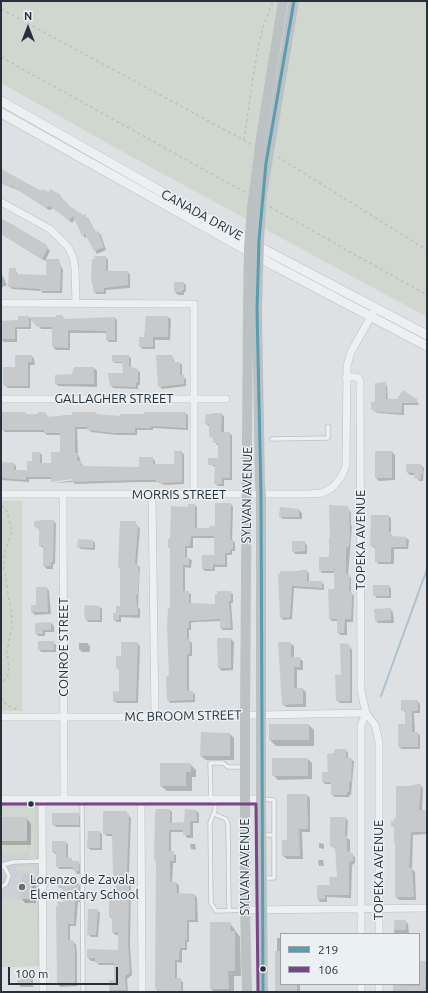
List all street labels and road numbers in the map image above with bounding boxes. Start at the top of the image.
street label: CANADA DRIVE [158,186,246,244]
street label: GALLAGHER STREET [55,391,173,407]
street label: SYLVAN AVENUE [238,446,256,544]
street label: MORRIS STREET [132,487,226,503]
street label: TOPEKA AVENUE [353,490,369,590]
street label: CONROE STREET [56,597,72,697]
street label: MC BROOM STREET [124,707,242,725]
street label: SYLVAN AVENUE [237,819,253,915]
street label: TOPEKA AVENUE [371,820,387,920]

